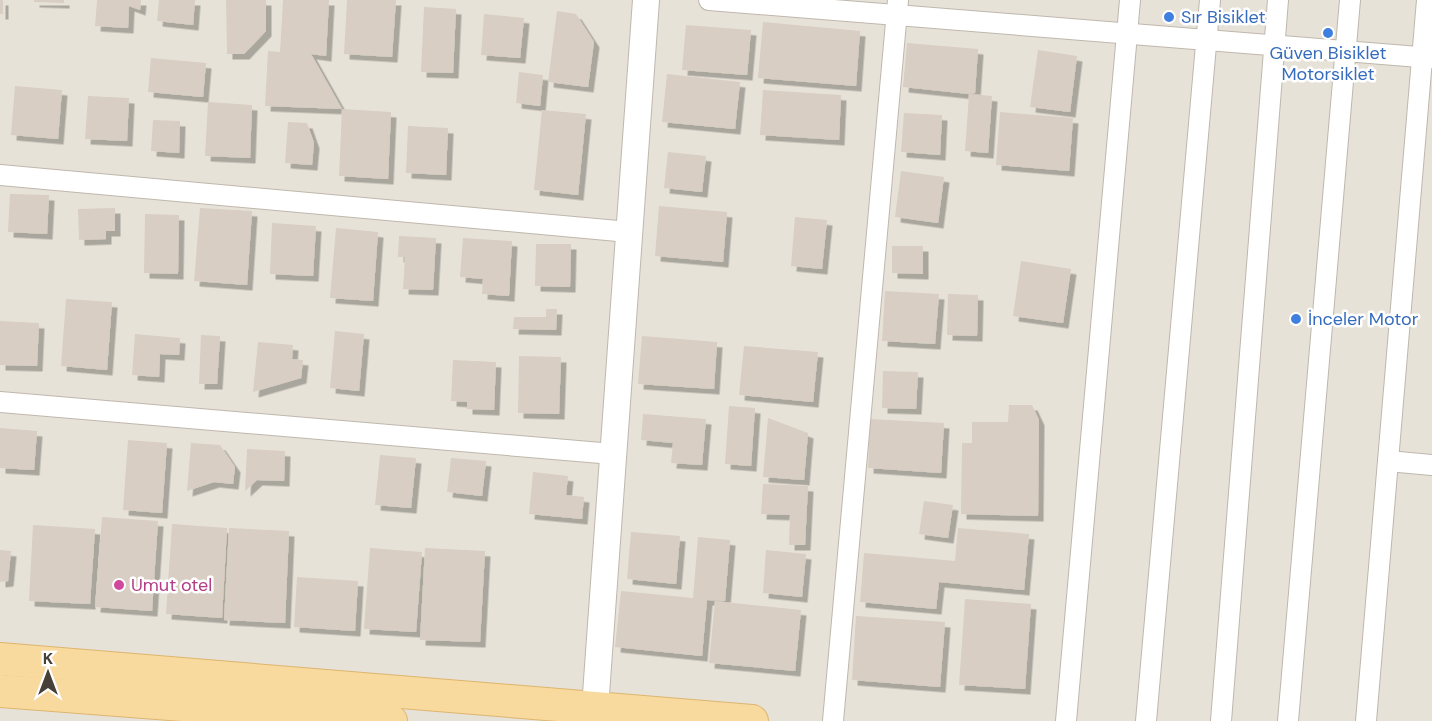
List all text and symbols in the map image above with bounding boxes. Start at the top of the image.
place label: Sır Bisiklet [1181,5,1266,29]
marker: Sır Bisiklet [1162,10,1176,24]
marker: Güven Bisiklet Motorsiklet [1321,26,1335,40]
place label: Güven Bisiklet Motorsiklet [1270,41,1386,86]
place label: İnceler Motor [1308,307,1419,331]
marker: İnceler Motor [1289,312,1303,326]
place label: Umut otel [131,573,212,597]
marker: Umut otel [112,578,126,592]
north arrow [18,643,78,703]
text: K [43,648,54,669]

